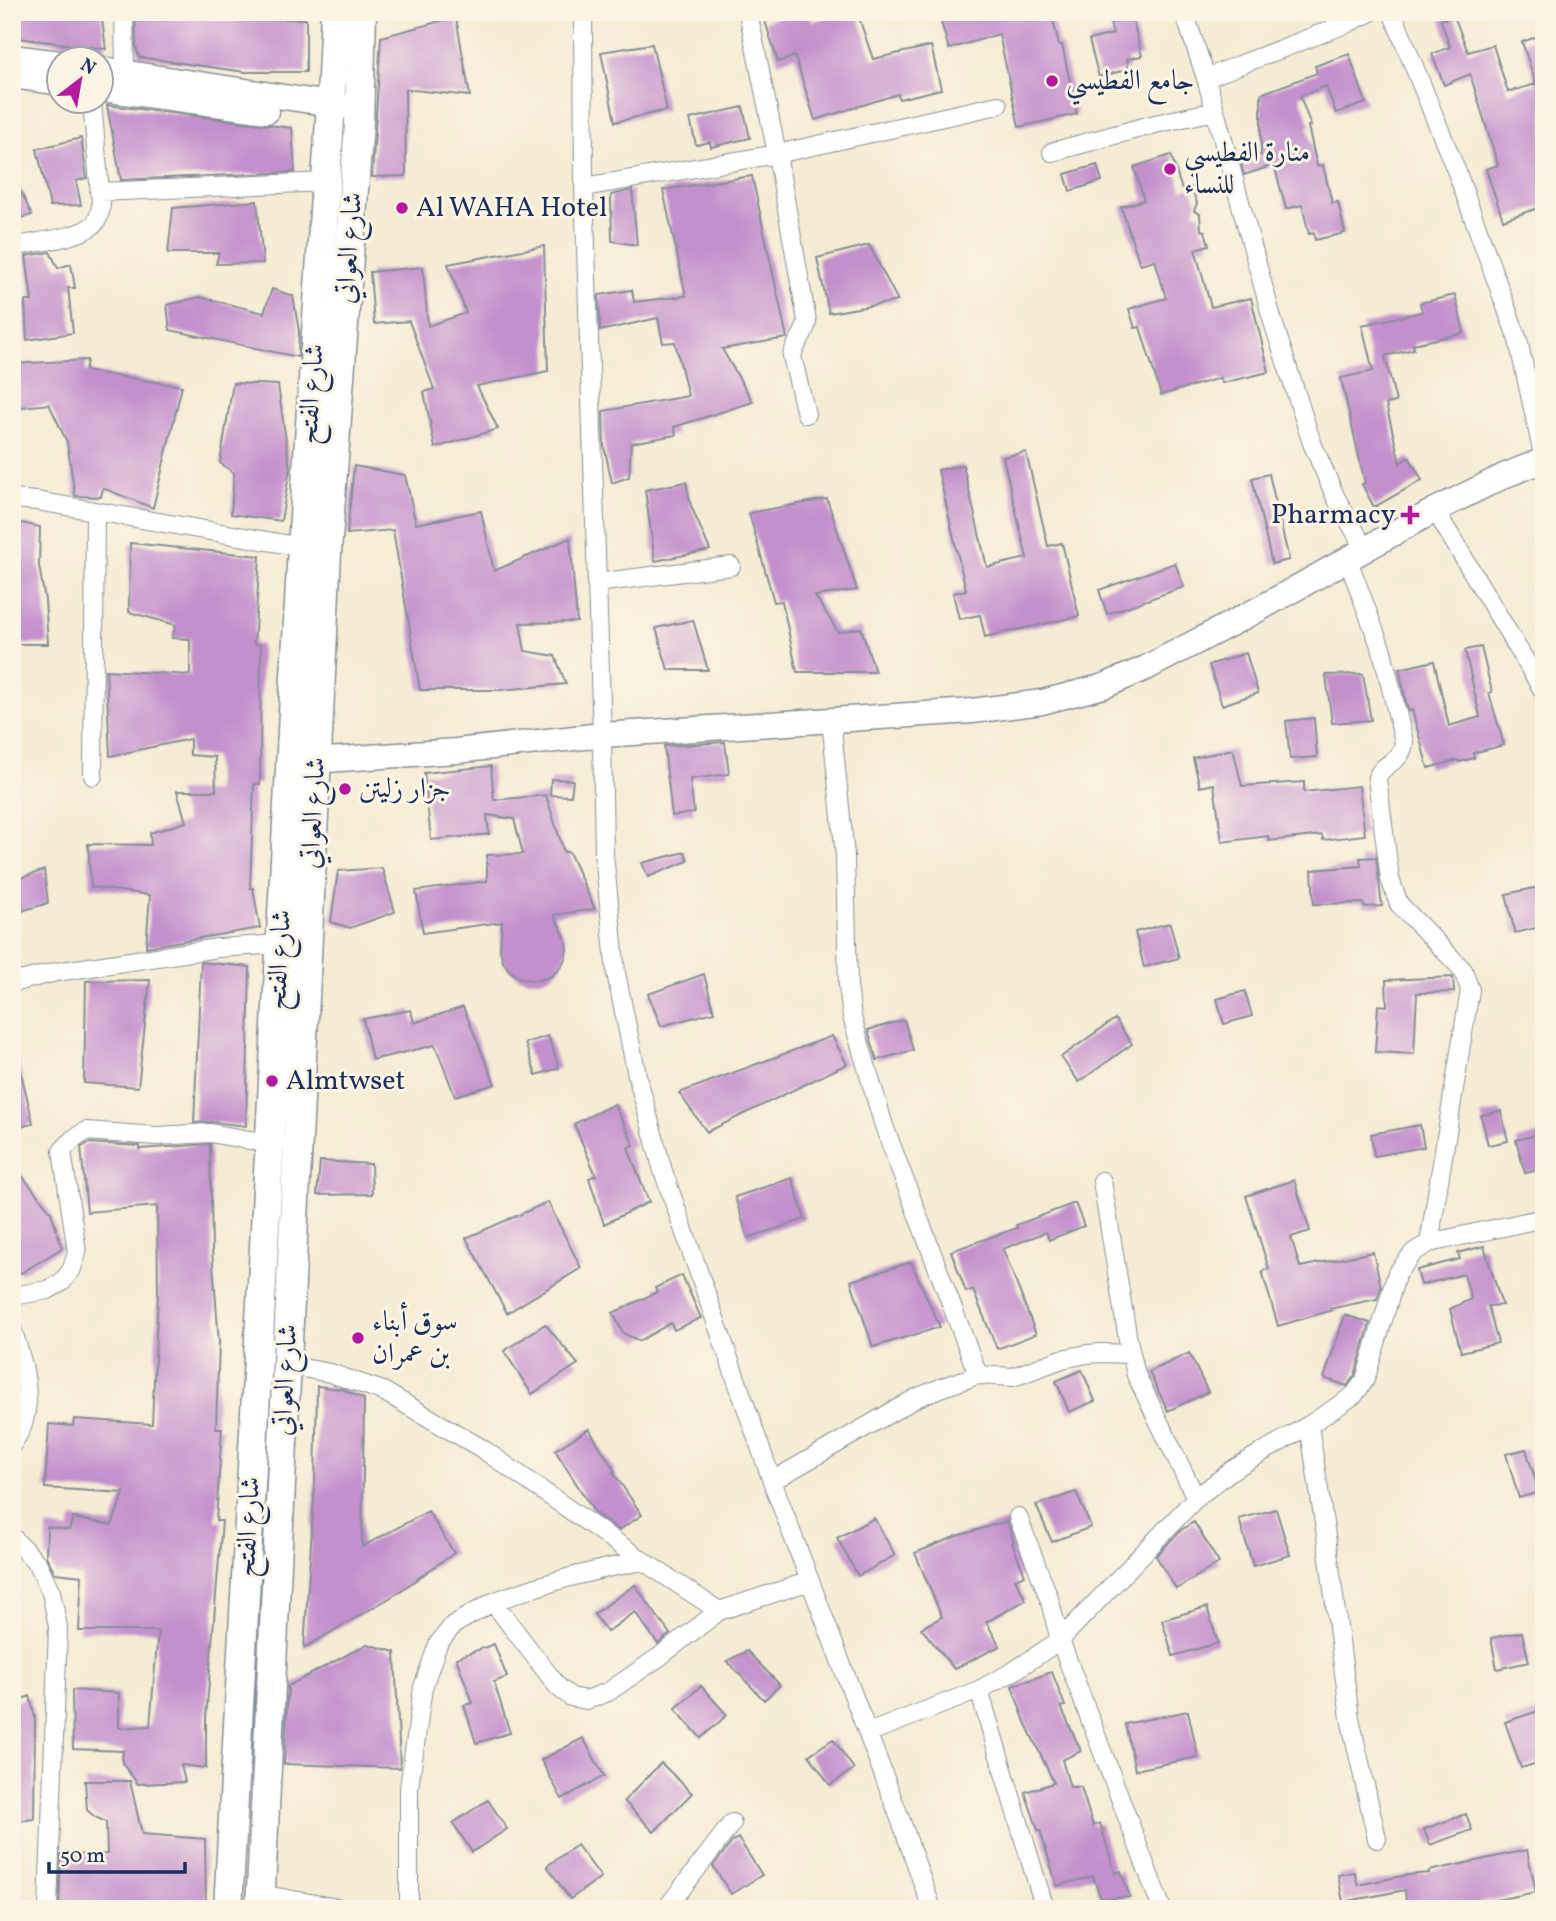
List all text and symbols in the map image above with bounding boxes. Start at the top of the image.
north arrow [46,46,116,116]
text: N [75,52,101,82]
place label: جامع الفطيسي [1066,62,1195,106]
marker: جامع الفطيسي [1044,73,1060,89]
place label: منارة الفطيسي للنساء [1184,134,1310,205]
marker: منارة الفطيسي للنساء [1162,161,1178,177]
place label: Al WAHA Hotel [416,189,607,228]
street label: شارع العواتي [327,191,375,305]
marker: Al WAHA Hotel [394,200,410,216]
street label: شارع الفتح [289,343,338,446]
place label: Pharmacy [1271,496,1396,535]
marker: Pharmacy [1402,507,1418,523]
street label: شارع العواتي [292,756,338,870]
place label: جزار زليتن [359,770,451,809]
marker: جزار زليتن [337,781,353,797]
street label: شارع الفتح [258,909,305,1011]
place label: Almtwset [286,1062,405,1101]
marker: Almtwset [264,1073,280,1089]
place label: سوق أبناء بن عمران [372,1301,458,1374]
street label: شارع العواتي [264,1323,310,1437]
marker: سوق أبناء بن عمران [350,1330,366,1346]
street label: شارع الفتح [227,1476,274,1578]
scale bar [49,1830,186,1874]
text: 50 m [60,1842,105,1871]

